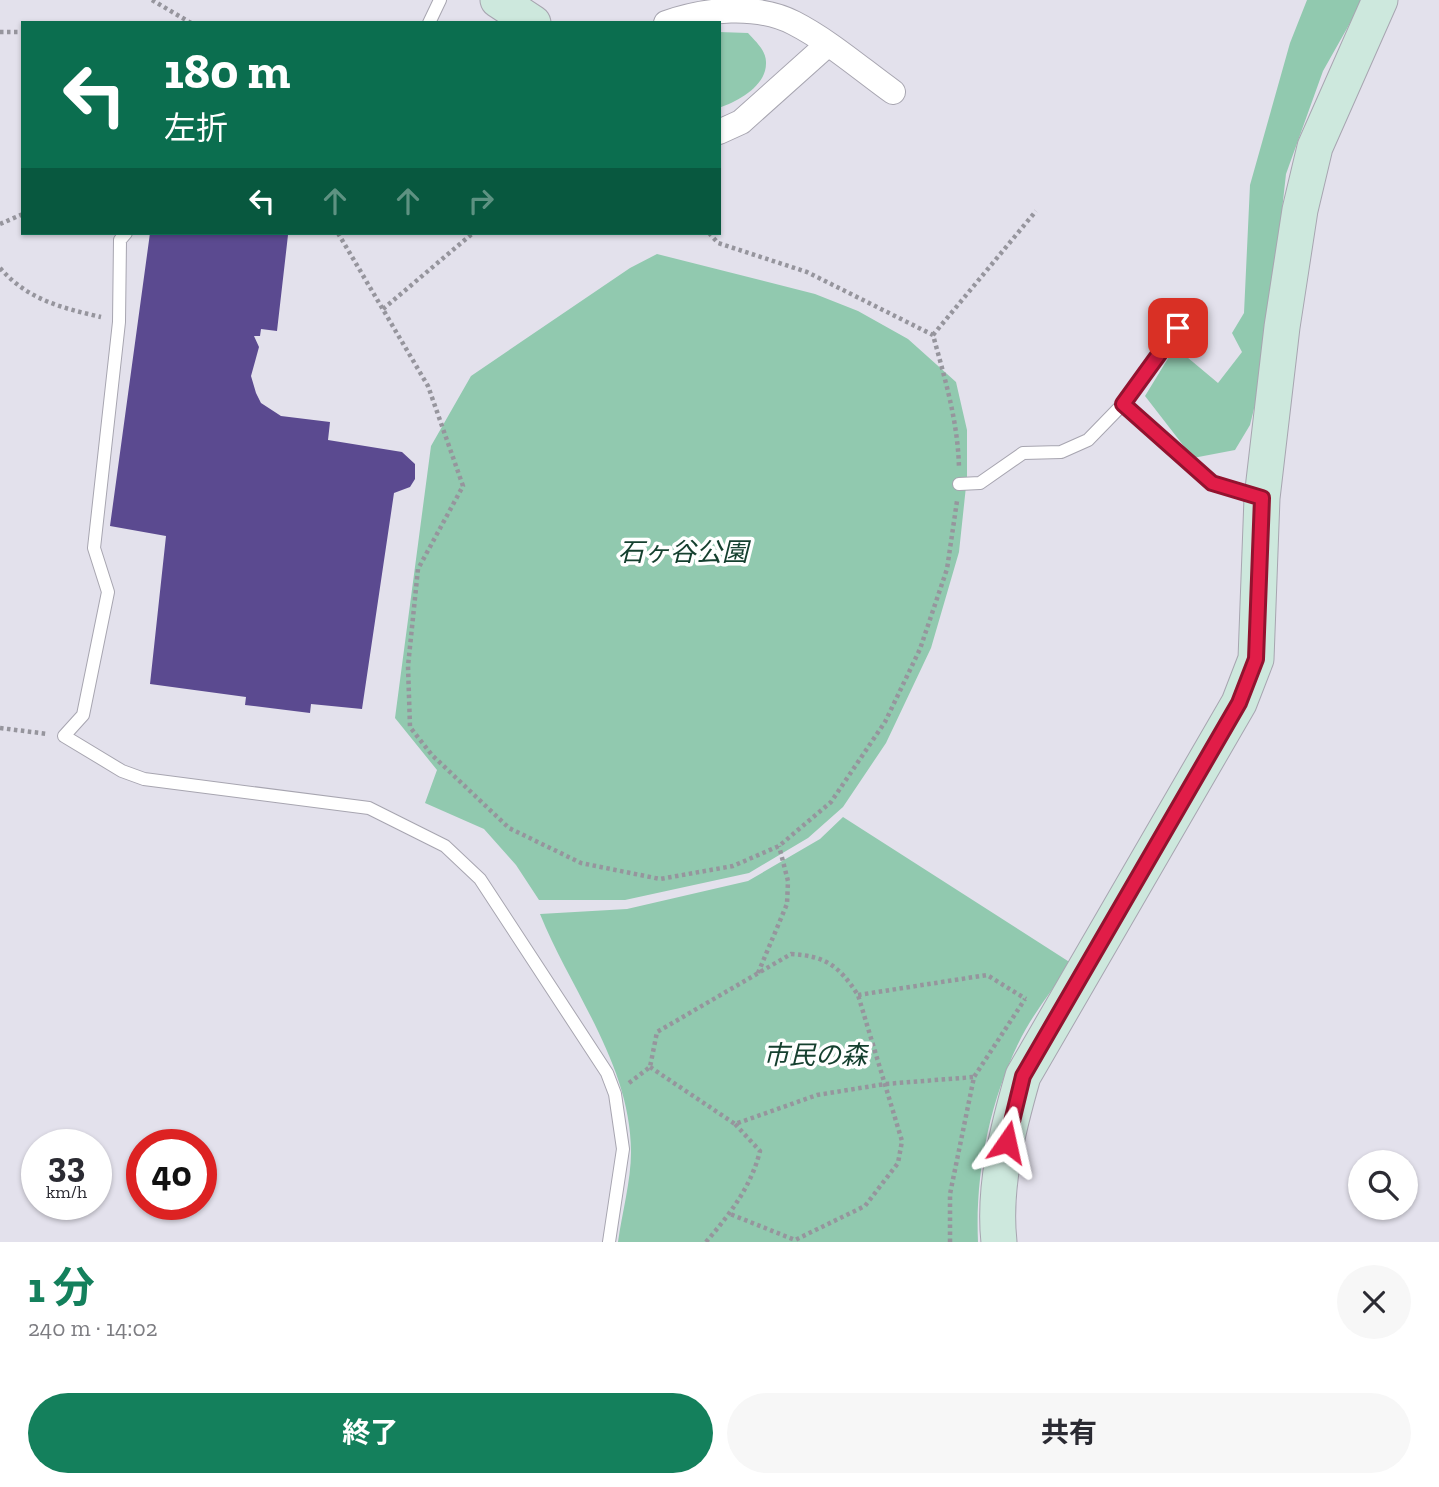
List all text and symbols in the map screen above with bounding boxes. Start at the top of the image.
text: 180 m [164,42,291,101]
icon: left [49,49,140,140]
text: 左折 [164,109,228,147]
icon: left [243,182,281,220]
icon: ahead [316,182,354,220]
icon: ahead [389,182,427,220]
icon: right [462,182,500,220]
pin [1148,298,1208,358]
icon: arrive [1159,309,1197,347]
park label: 石ヶ谷公園 [618,536,752,568]
park label: 市民の森 [763,1039,870,1071]
position arrow [970,1105,1044,1179]
speed limit sign: 40 [126,1129,217,1220]
text: 33 [48,1144,85,1186]
map controls [1348,1150,1418,1220]
button: search [1348,1150,1418,1220]
text: km/h [46,1181,87,1203]
text: 1 分 [28,1262,95,1313]
button: close [1337,1265,1411,1339]
text: 240 m · 14:02 [28,1314,158,1342]
button: 終了 [28,1393,713,1473]
button: 共有 [727,1393,1411,1473]

